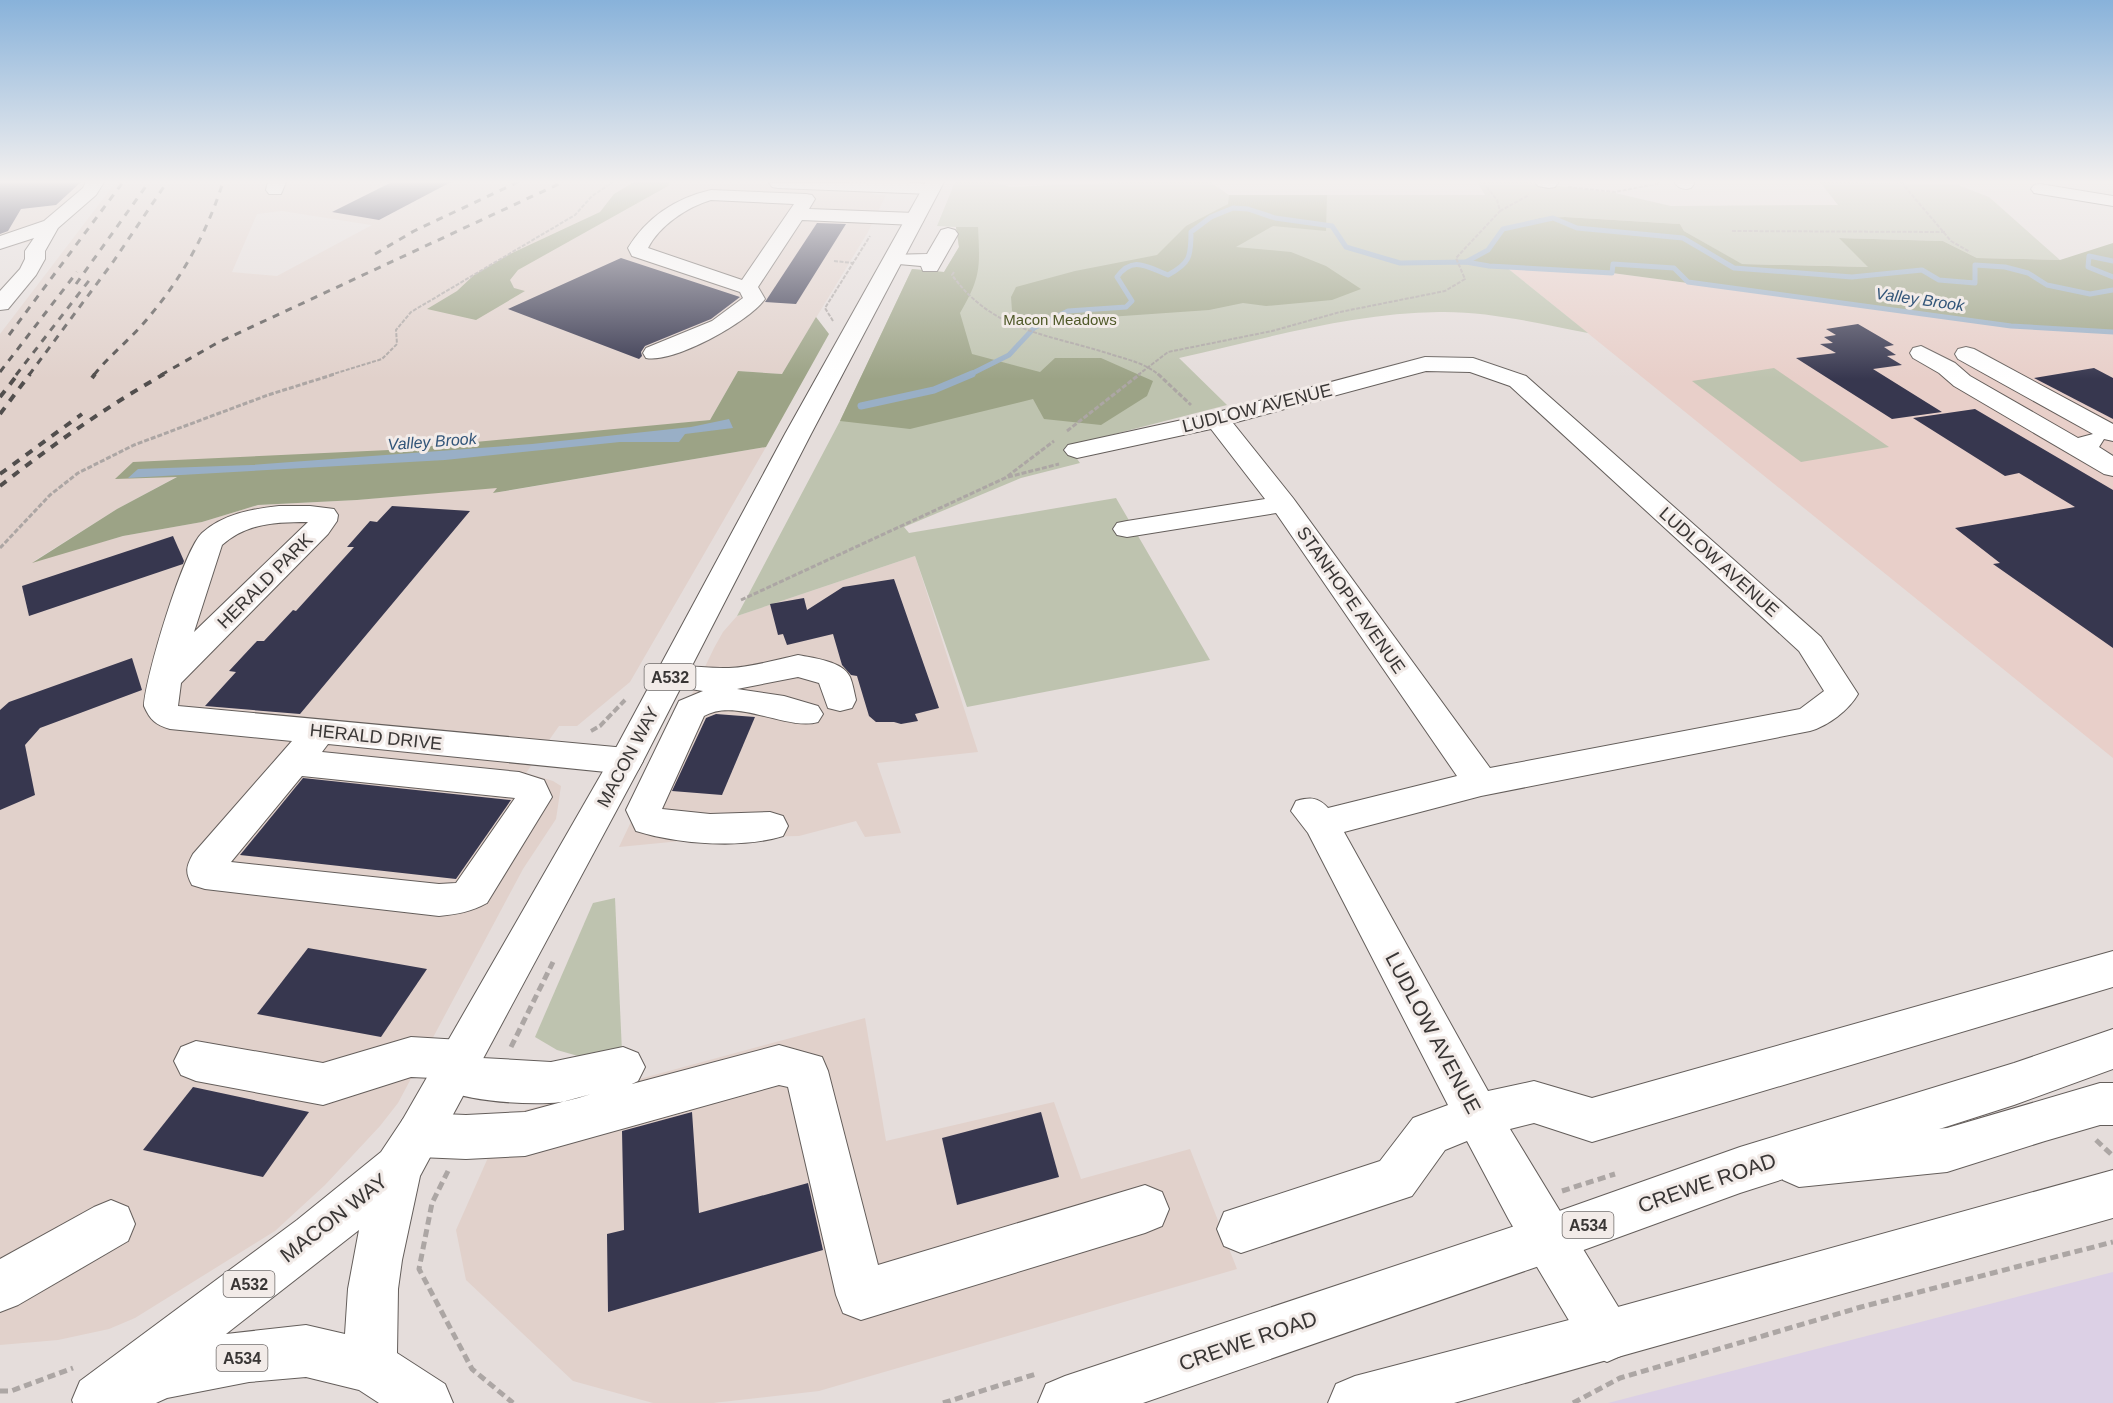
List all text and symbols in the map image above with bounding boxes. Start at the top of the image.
water label: Valley Brook [1875,285,1966,314]
park label: Macon Meadows [1003,311,1117,328]
street label: LUDLOW AVENUE [1180,380,1334,436]
water label: Valley Brook [387,430,478,453]
street label: LUDLOW AVENUE [1655,503,1783,621]
street label: STANHOPE AVENUE [1293,523,1409,677]
street label: HERALD PARK [213,529,317,633]
road number: A532 [644,664,696,690]
street label: MACON WAY [593,703,663,811]
street label: HERALD DRIVE [309,720,443,754]
street label: LUDLOW AVENUE [1381,948,1486,1117]
street label: CREWE ROAD [1635,1148,1779,1217]
street label: MACON WAY [276,1169,392,1267]
road number: A534 [1562,1212,1614,1238]
road number: A532 [224,1271,274,1297]
street label: CREWE ROAD [1176,1306,1320,1375]
road number: A534 [216,1345,268,1371]

